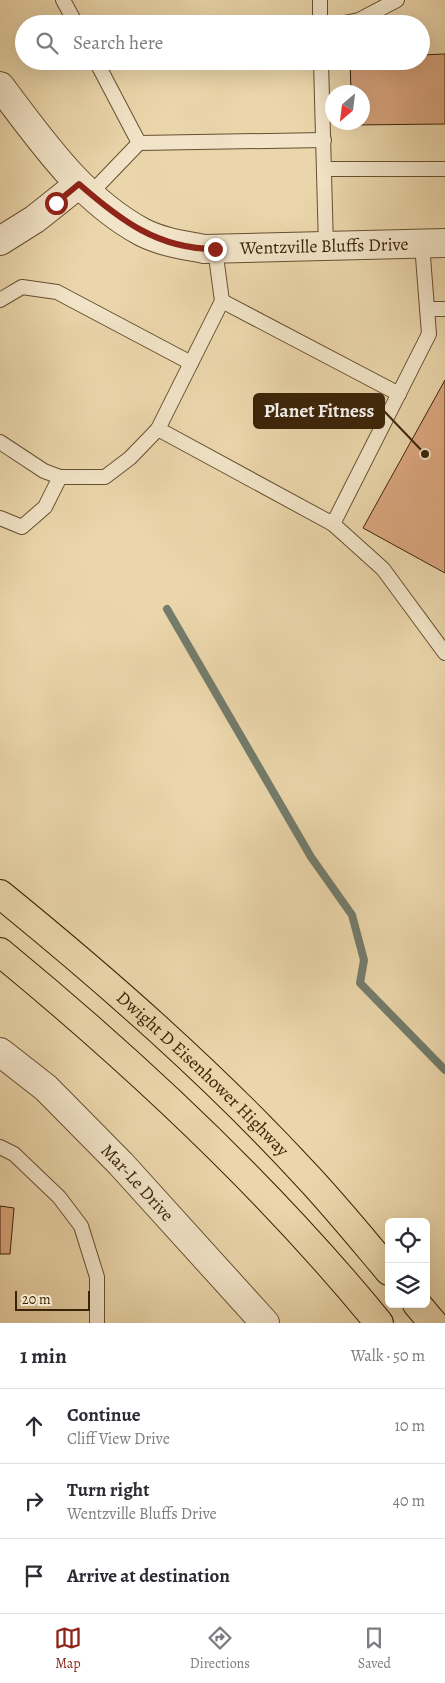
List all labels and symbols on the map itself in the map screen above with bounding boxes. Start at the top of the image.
north arrow [325,85,370,130]
route start [45,192,68,215]
street label: Wentzville Bluffs Drive [238,232,409,260]
route end [204,238,227,261]
callout: Planet Fitness [254,394,384,428]
text: Planet Fitness [264,398,375,424]
street label: Dwight D Eisenhower Highway [111,986,295,1162]
street label: Mar-Le Drive [96,1139,179,1227]
scale bar [15,1288,90,1311]

